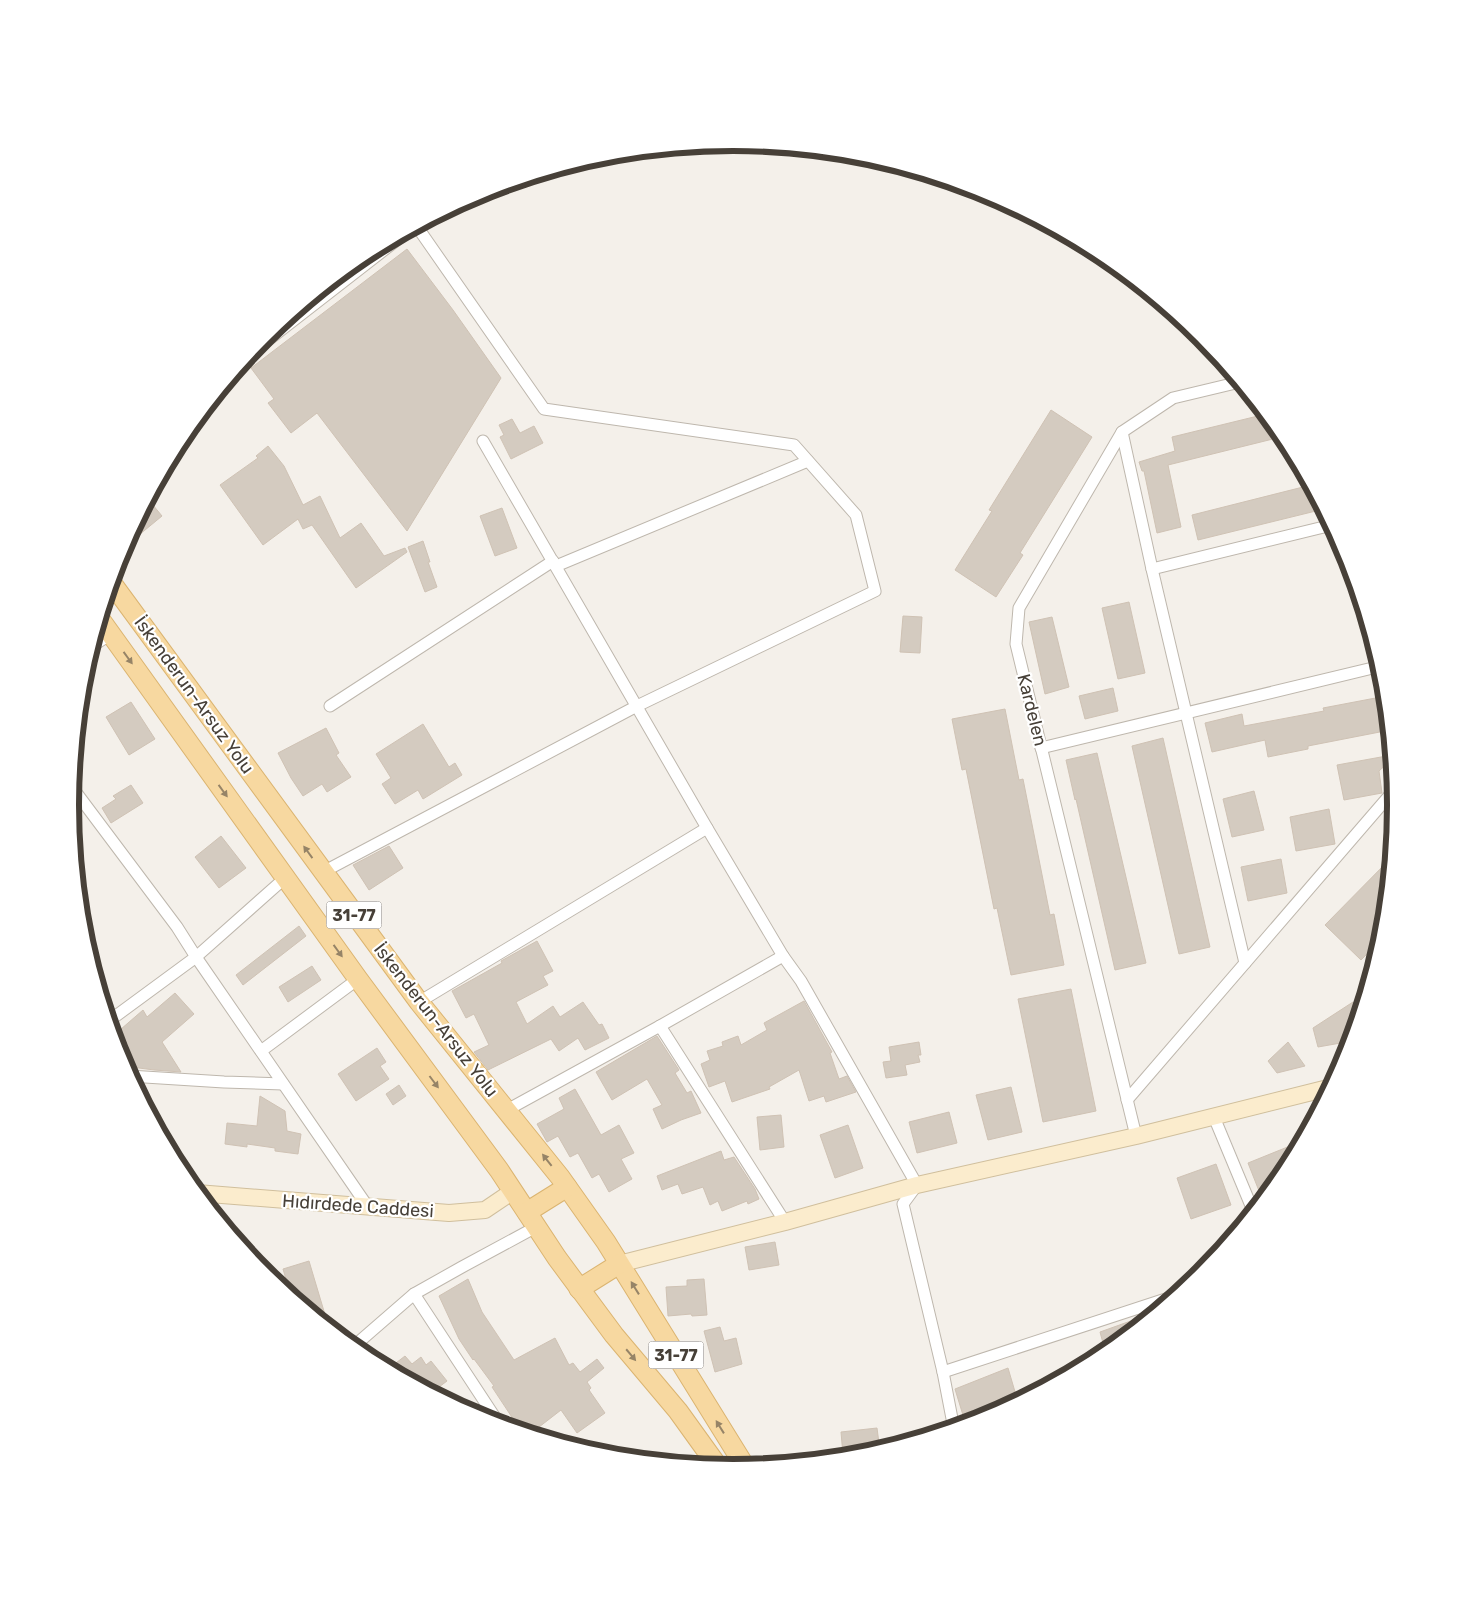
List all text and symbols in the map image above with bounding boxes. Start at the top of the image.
street label: İskenderun-Arsuz Yolu [129,612,259,778]
one-way arrow [123,651,134,664]
street label: Kardelen [1012,672,1052,748]
one-way arrow [218,784,228,797]
one-way arrow [303,845,313,859]
road number: 31-77 [326,902,382,928]
street label: İskenderun-Arsuz Yolu [369,939,503,1101]
one-way arrow [333,944,343,958]
one-way arrow [429,1075,439,1089]
one-way arrow [541,1154,552,1167]
street label: Hıdırdede Caddesi [281,1190,435,1222]
one-way arrow [630,1282,639,1295]
road number: 31-77 [648,1342,704,1368]
one-way arrow [625,1348,636,1361]
one-way arrow [716,1420,725,1433]

